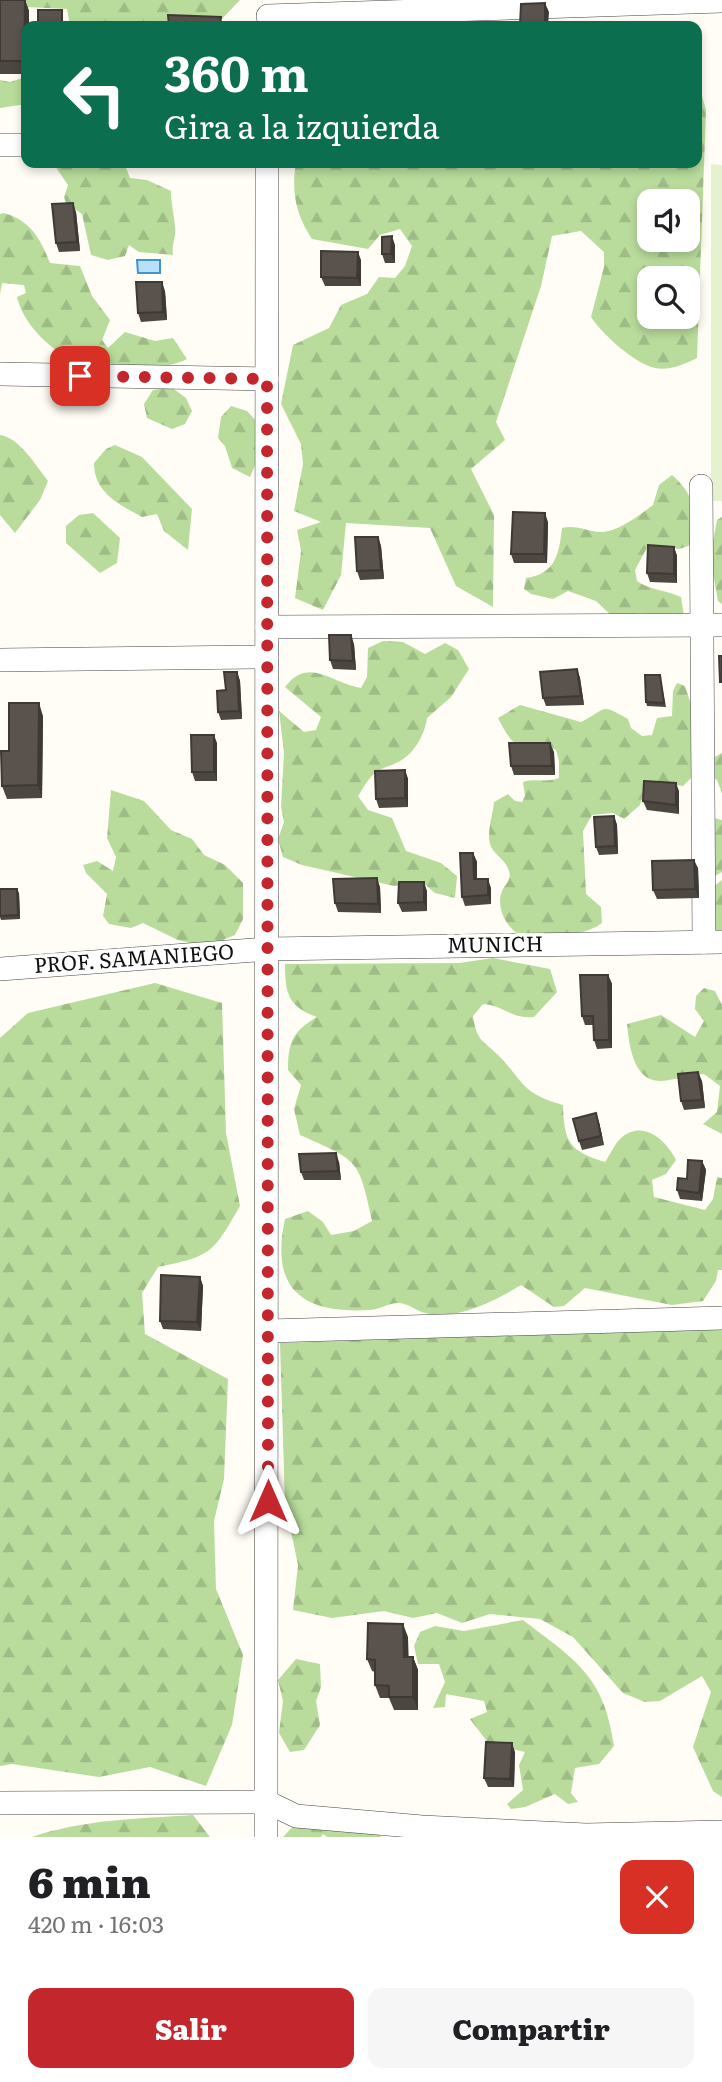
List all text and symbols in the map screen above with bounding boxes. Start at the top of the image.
text: 360 m [164,34,309,107]
icon: left [49,49,140,140]
text: Gira a la izquierda [164,101,439,149]
map controls [637,189,700,329]
button: sound [637,189,700,252]
button: search [637,266,700,329]
pin [50,346,110,406]
icon: arrive [61,357,99,395]
street label: MUNICH [447,926,543,959]
street label: PROF. SAMANIEGO [33,934,235,979]
position arrow [231,1464,305,1538]
text: 6 min [28,1849,151,1911]
button: close [620,1860,694,1934]
text: 420 m · 16:03 [28,1906,164,1940]
button: Salir [28,1988,354,2068]
button: Compartir [368,1988,694,2068]

